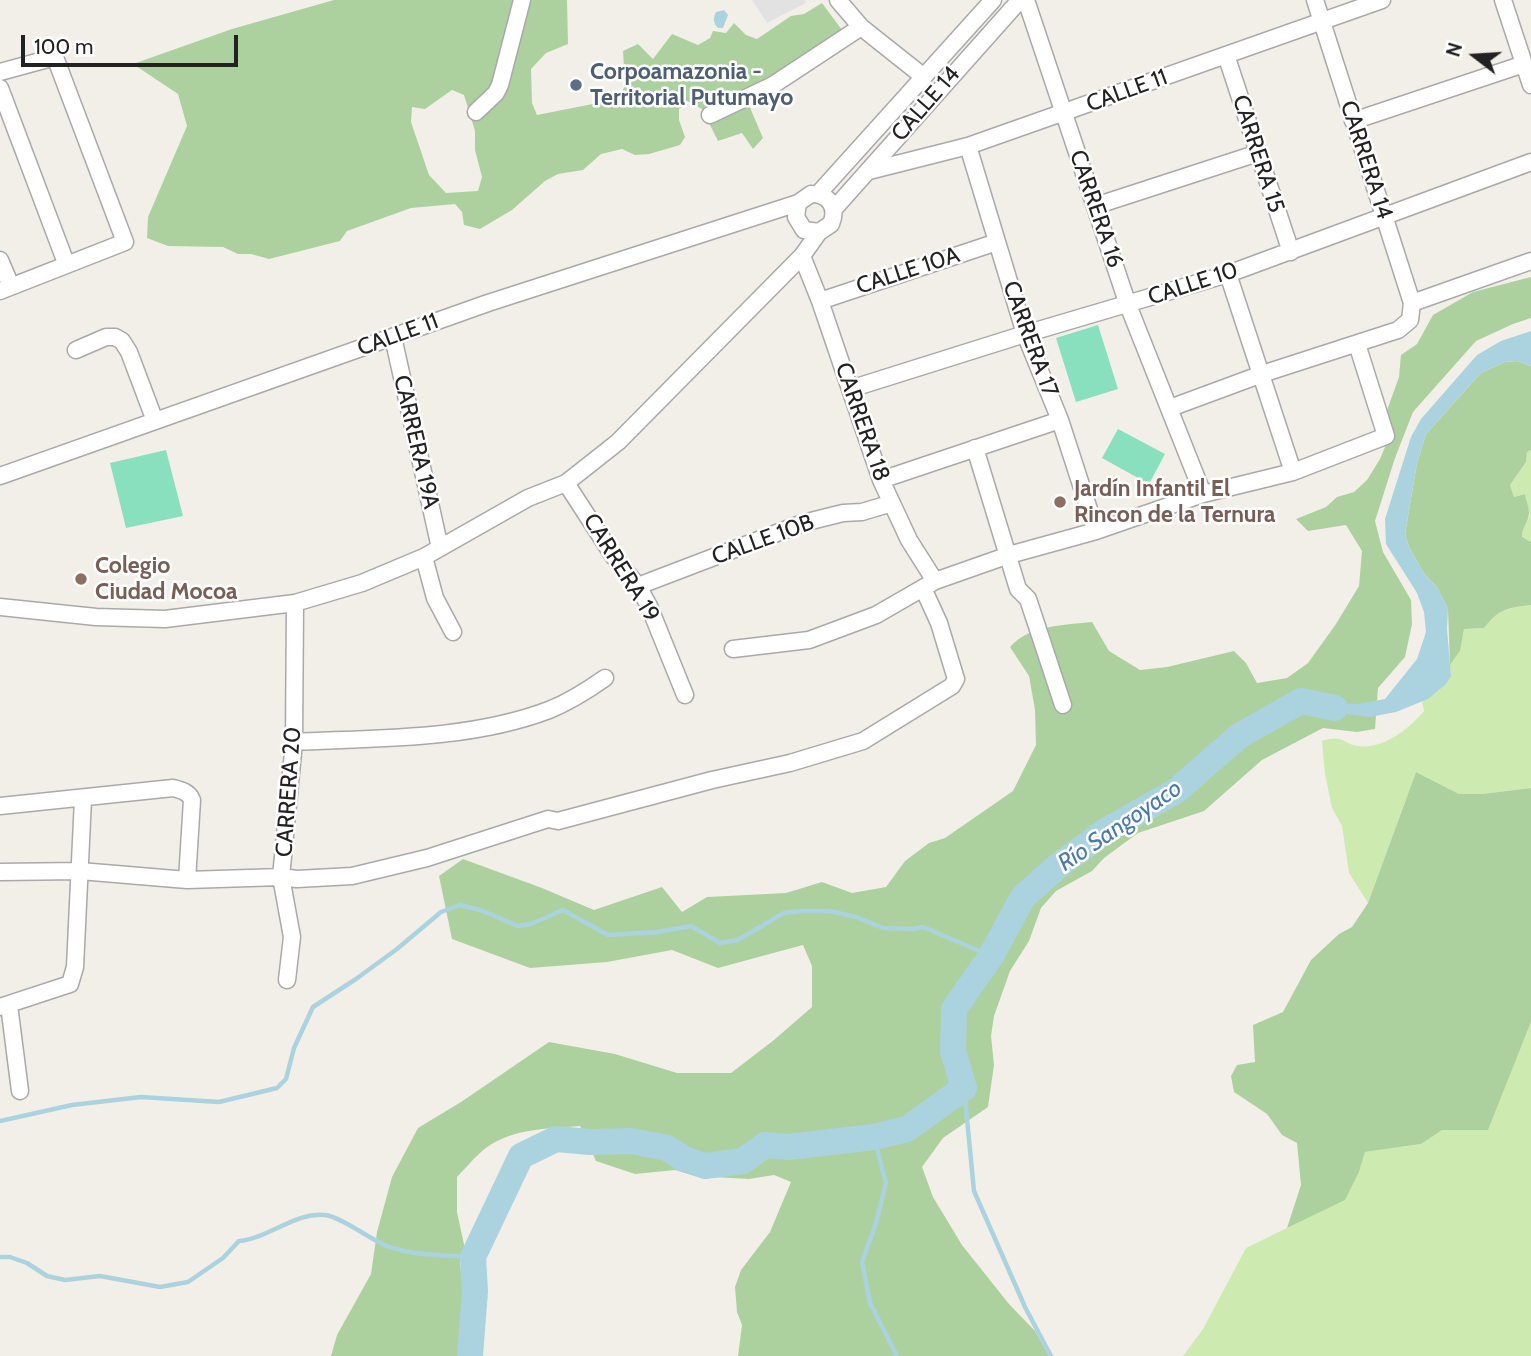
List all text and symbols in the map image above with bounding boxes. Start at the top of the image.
scale bar [24,21,242,65]
north arrow [1440,21,1510,91]
text: 100 m [34,34,93,59]
text: N [1441,40,1467,60]
place label: Corpoamazonia - Territorial Putumayo [590,58,793,112]
street label: CALLE 14 [886,61,966,147]
street label: CALLE 11 [1083,64,1171,118]
marker: Corpoamazonia - Territorial Putumayo [568,77,584,93]
street label: CARRERA 15 [1226,92,1290,216]
street label: CARRERA 14 [1334,97,1398,223]
street label: CARRERA 16 [1063,147,1129,271]
street label: CALLE 10A [853,241,963,301]
street label: CALLE 10 [1145,257,1241,311]
street label: CARRERA 17 [996,277,1064,401]
street label: CALLE 11 [354,308,442,362]
street label: CARRERA 18 [829,359,895,485]
street label: CARRERA 19A [387,373,445,511]
place label: Jardín Infantil El Rincon de la Ternura [1074,475,1275,529]
marker: Jardín Infantil El Rincon de la Ternura [1052,494,1068,510]
street label: CARRERA 19 [577,509,665,627]
street label: CALLE 10B [708,509,818,571]
place label: Colegio Ciudad Mocoa [95,552,238,606]
marker: Colegio Ciudad Mocoa [73,571,89,587]
street label: CARRERA 20 [271,726,307,858]
water label: Río Sangoyaco [1053,774,1187,878]

